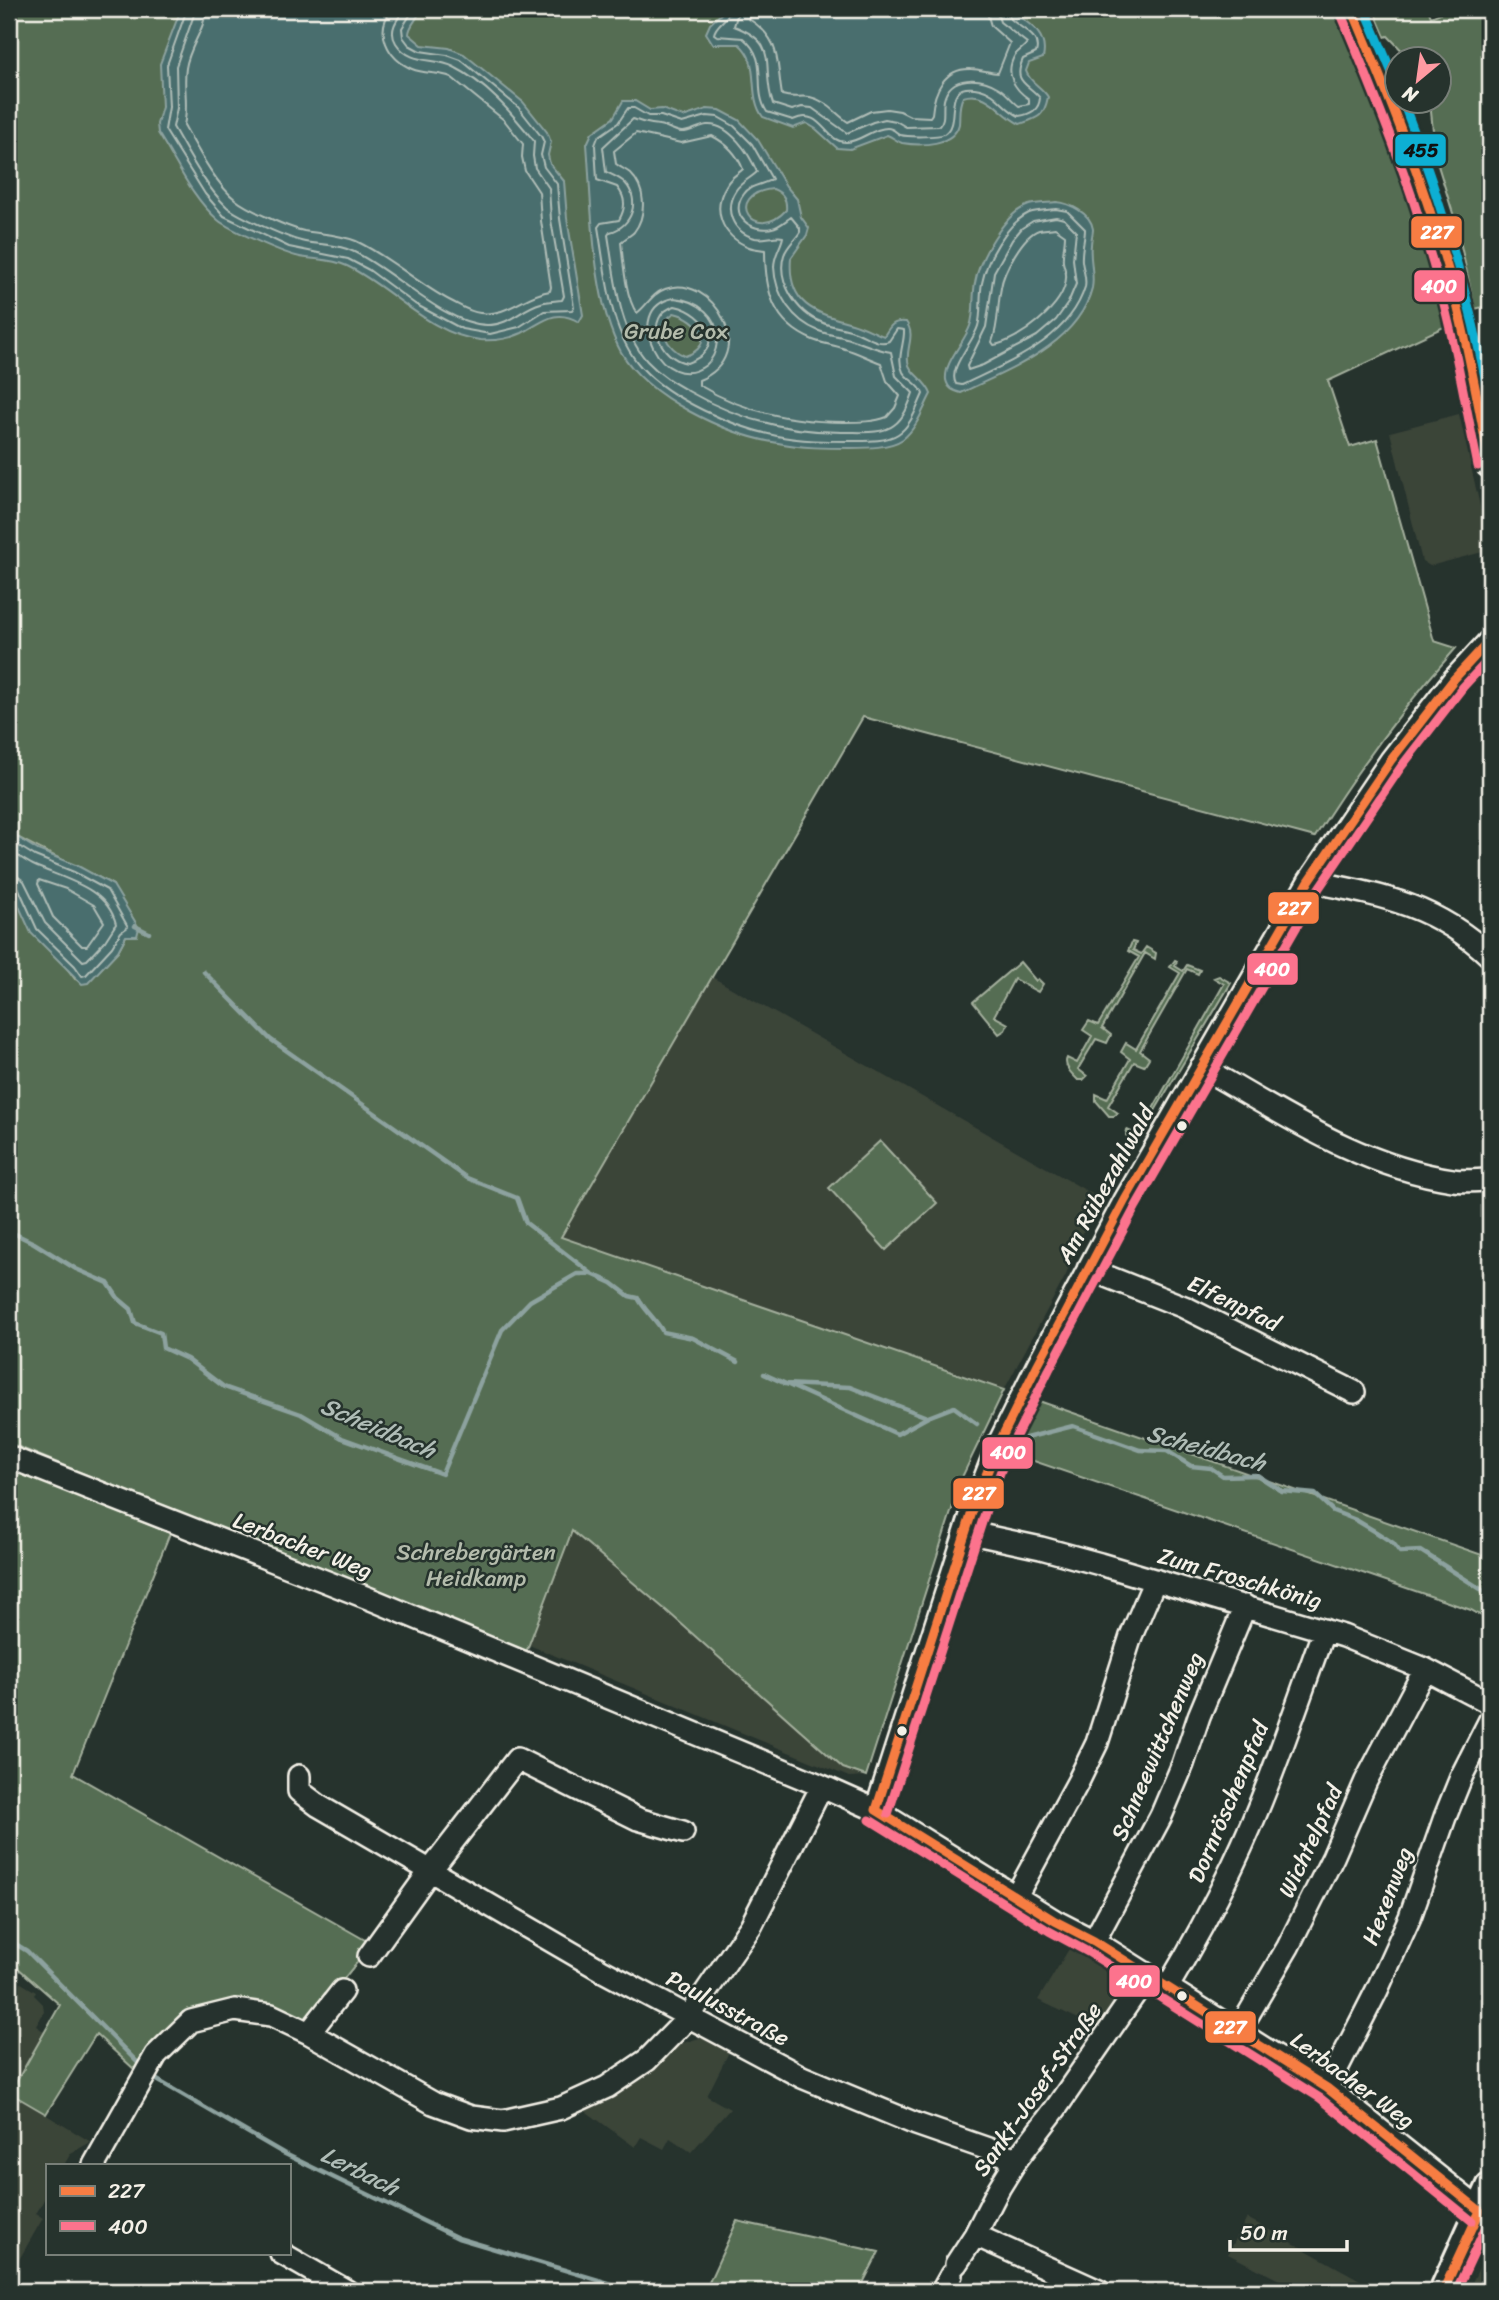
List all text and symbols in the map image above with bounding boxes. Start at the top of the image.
north arrow [1384,46,1454,116]
text: N [1396,76,1425,113]
line badge: 455 [1394,133,1447,167]
text: 455 [1402,134,1439,167]
line badge: 227 [1410,215,1463,249]
text: 227 [1420,216,1456,249]
line badge: 400 [1413,269,1466,303]
text: 400 [1420,270,1457,303]
park label: Grube Cox [624,311,728,352]
line badge: 227 [1267,891,1320,925]
text: 227 [1277,892,1313,925]
line badge: 400 [1246,952,1299,986]
text: 400 [1253,953,1290,986]
street label: Am Rübezahlwald [1044,1096,1167,1272]
unlabelled marker [1175,1119,1189,1133]
street label: Elfenpfad [1180,1263,1289,1344]
water label: Scheidbach [314,1385,444,1472]
water label: Scheidbach [1142,1412,1272,1485]
line badge: 400 [981,1436,1034,1470]
text: 400 [989,1436,1026,1469]
line badge: 227 [952,1477,1005,1510]
text: 227 [962,1477,998,1510]
street label: Lerbacher Weg [227,1500,379,1591]
park label: Schrebergärten Heidkamp [396,1532,556,1599]
street label: Zum Froschkönig [1153,1535,1327,1622]
street label: Schneewittchenweg [1099,1645,1216,1847]
street label: Dornröschenpfad [1176,1713,1282,1890]
unlabelled marker [895,1724,909,1738]
street label: Wichtelpfad [1266,1776,1355,1905]
street label: Hexenweg [1350,1841,1425,1951]
street label: Paulusstraße [658,1959,797,2058]
line badge: 400 [1108,1964,1161,1998]
text: 400 [1115,1965,1152,1998]
unlabelled marker [1175,1989,1189,2003]
street label: Sankt-Josef-Straße [962,1993,1113,2185]
line badge: 227 [1204,2010,1257,2044]
text: 227 [1213,2011,1249,2044]
street label: Lerbacher Weg [1281,2021,1424,2140]
water label: Lerbach [314,2134,409,2209]
legend [46,2164,290,2254]
text: 227 [108,2172,146,2210]
text: 400 [108,2208,148,2246]
scale bar [1230,2209,1347,2253]
text: 50 m [1240,2214,1288,2252]

